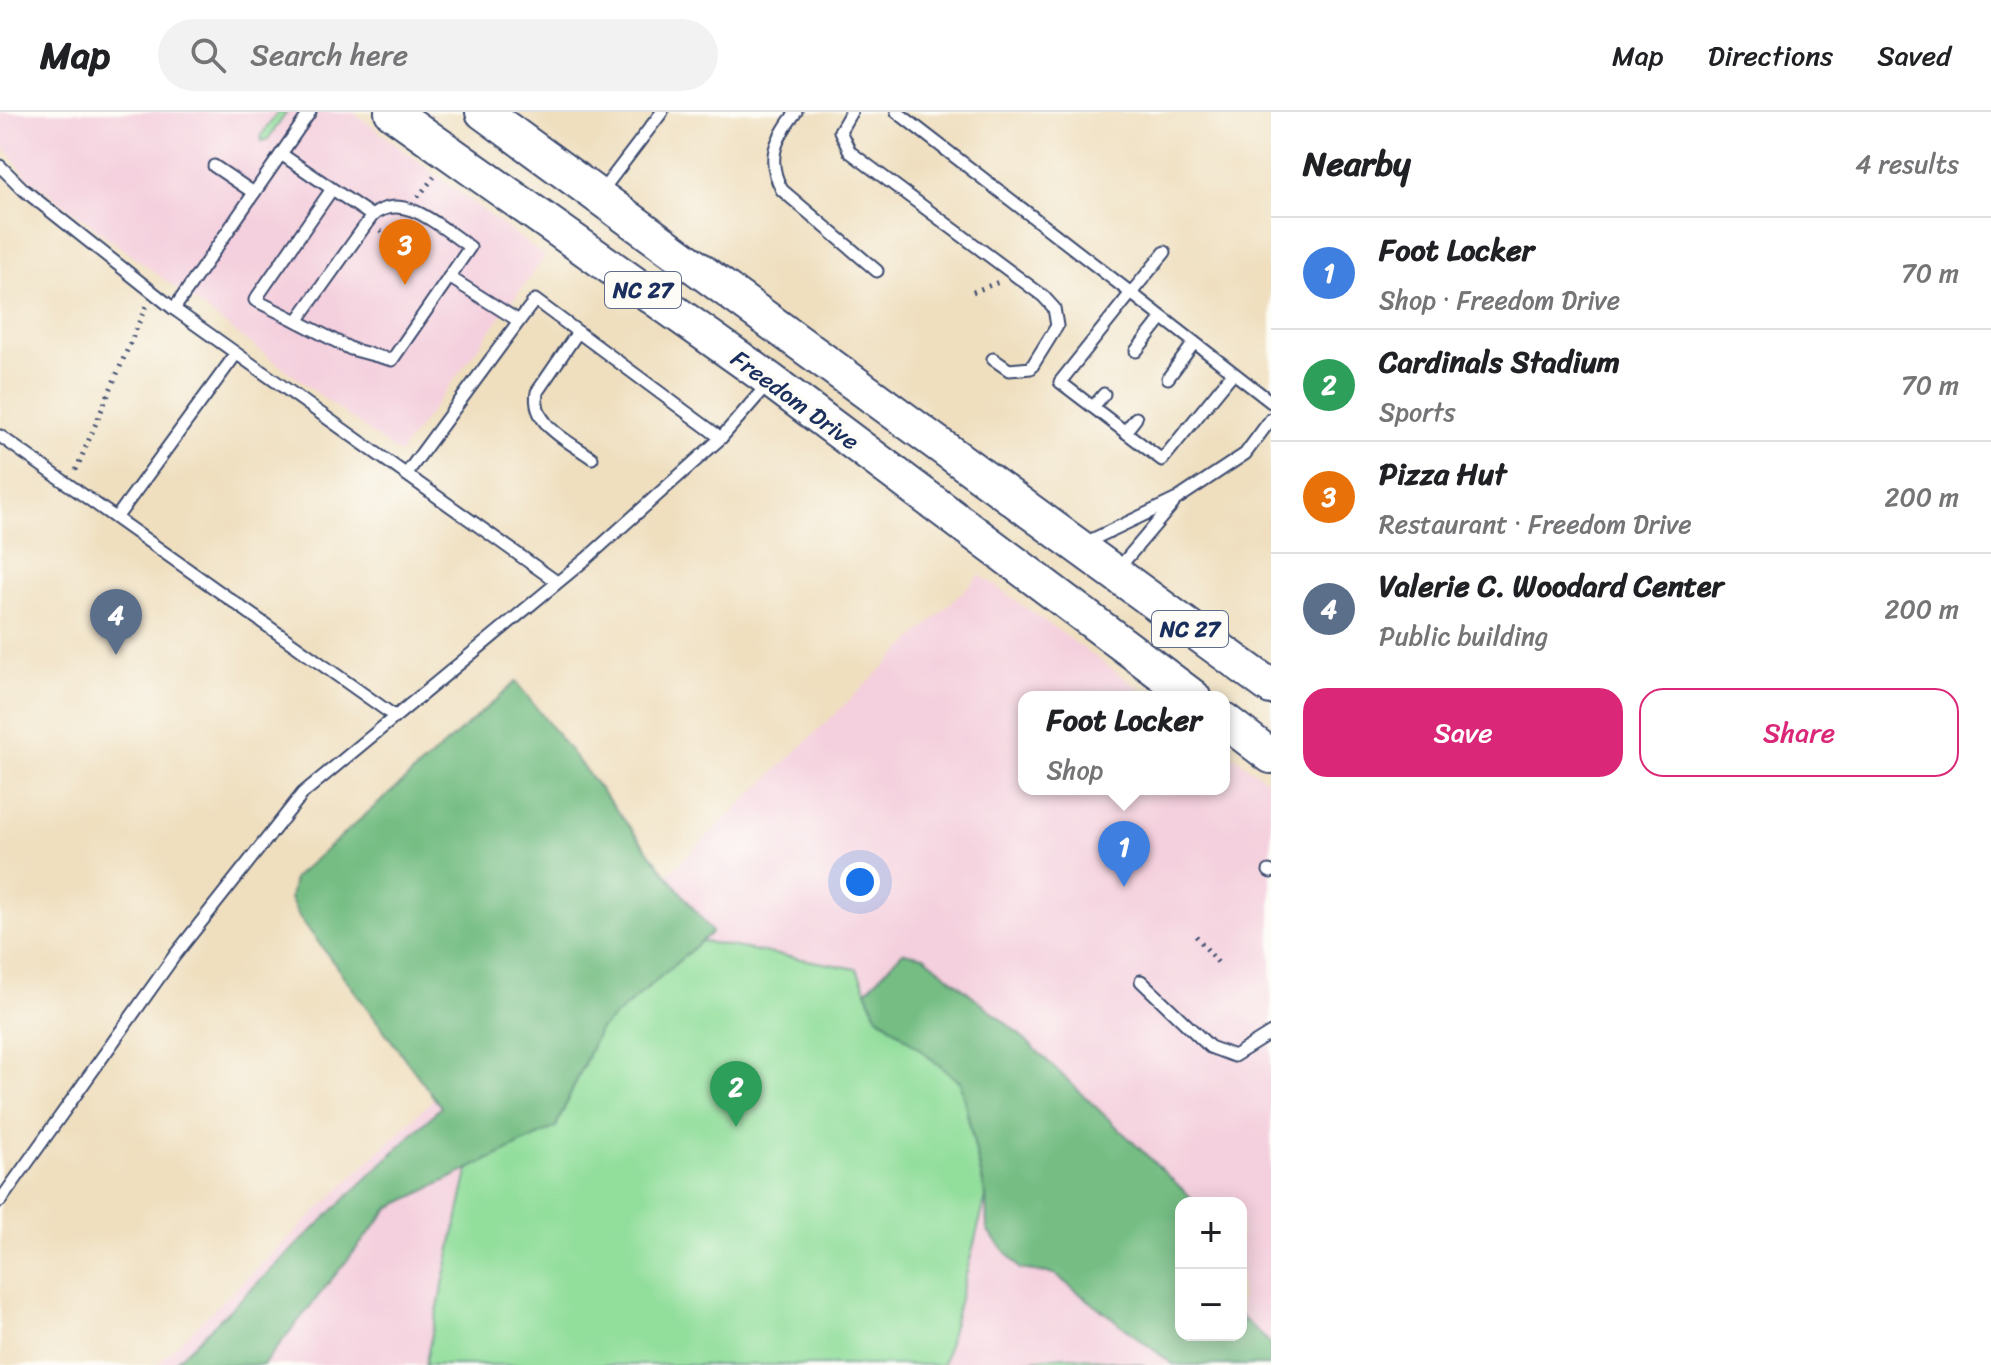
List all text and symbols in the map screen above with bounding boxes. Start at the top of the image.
search box [158,19,718,91]
text: Map [40,22,110,89]
text: Search here [250,28,408,82]
text: Map [1612,31,1664,80]
text: Directions [1708,31,1833,80]
text: Saved [1877,31,1951,80]
icon: search [186,33,230,77]
text: Nearby [1303,134,1411,194]
text: 4 results [1855,141,1959,187]
pin: 3 [379,219,431,285]
text: Foot Locker [1379,223,1534,277]
text: 1 [1323,250,1335,296]
text: 70 m [1901,250,1959,296]
road number: NC 27 [605,272,681,308]
text: Shop · Freedom Drive [1379,277,1620,323]
text: Cardinals Stadium [1379,335,1620,389]
street label: Freedom Drive [722,339,868,461]
text: 2 [1321,362,1337,408]
text: 70 m [1901,362,1959,408]
text: Sports [1379,389,1455,435]
text: Pizza Hut [1379,447,1506,501]
text: 3 [1322,474,1336,520]
text: 200 m [1884,474,1959,520]
text: Restaurant · Freedom Drive [1379,501,1692,547]
text: Valerie C. Woodard Center [1379,559,1724,613]
text: 4 [1321,586,1337,632]
text: 200 m [1884,586,1959,632]
pin: 4 [90,589,142,655]
road number: NC 27 [1152,611,1228,647]
text: Public building [1379,613,1548,659]
button: Save [1303,688,1623,777]
button: Share [1639,688,1959,777]
popup [1018,691,1230,795]
text: Foot Locker [1046,693,1202,747]
text: Shop [1046,747,1103,793]
pin: 1 [1098,821,1150,887]
your location [840,862,880,902]
pin: 2 [710,1061,762,1127]
map controls [1175,1197,1247,1341]
button: + [1175,1197,1247,1269]
button: − [1175,1269,1247,1341]

